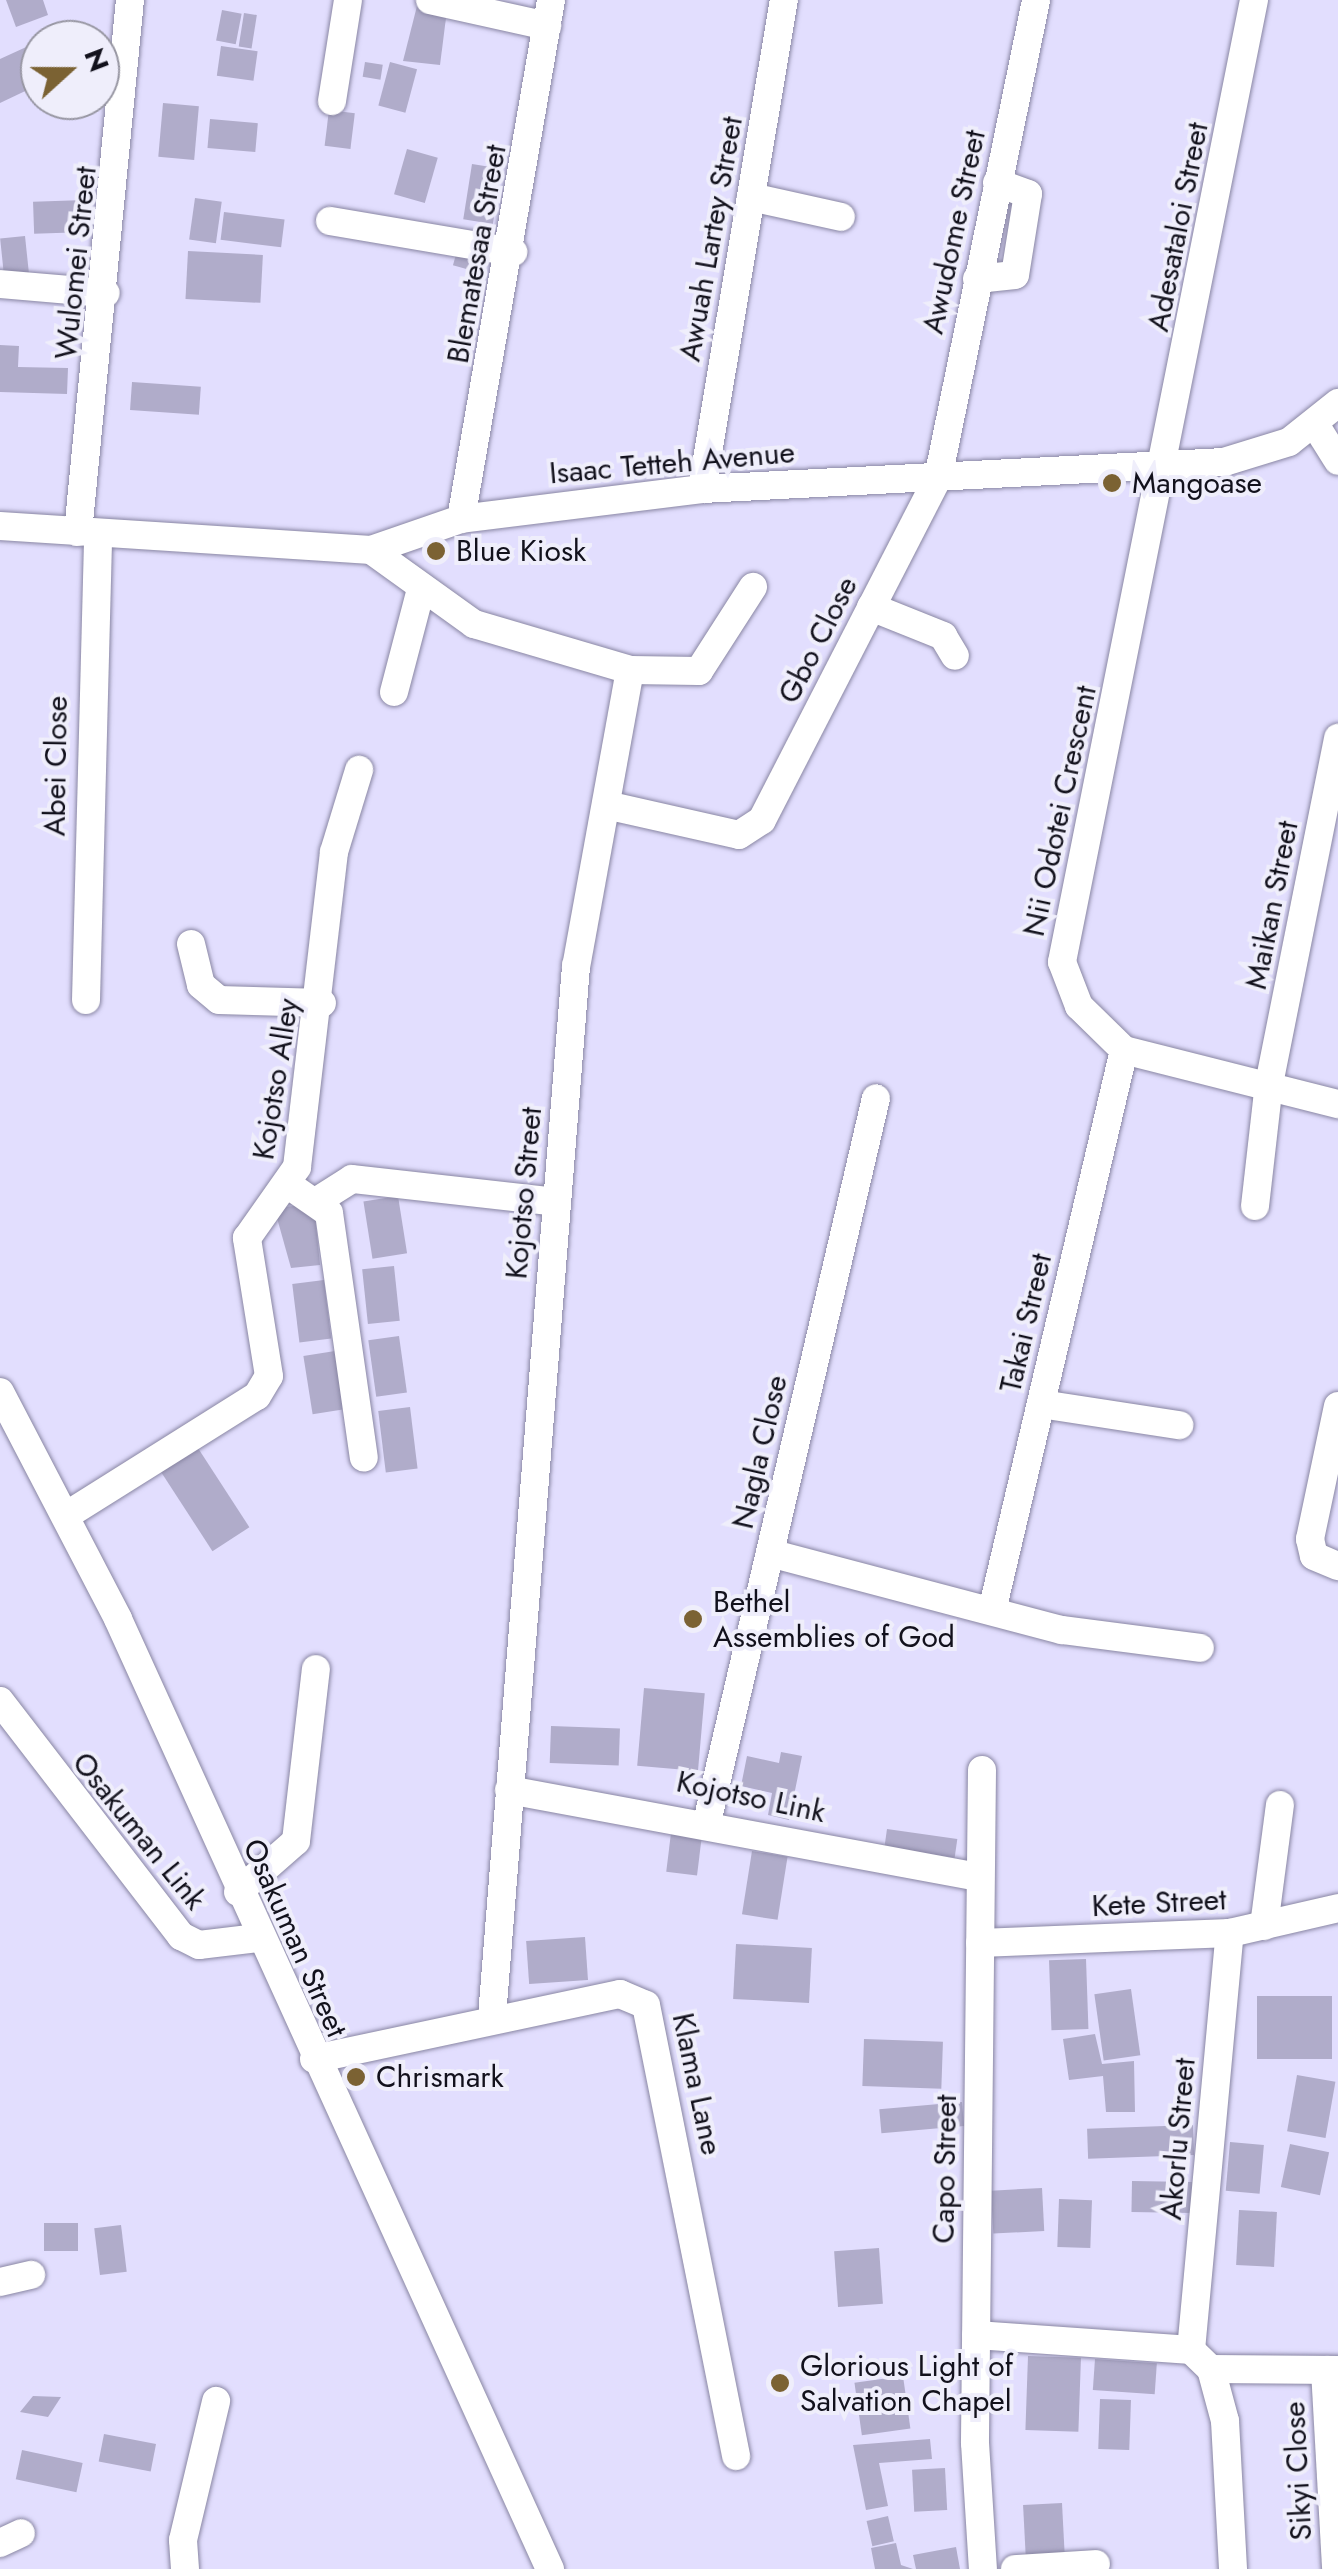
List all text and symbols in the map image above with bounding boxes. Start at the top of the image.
north arrow [20,20,120,120]
text: N [73,42,120,78]
street label: Awuah Lartey Street [672,114,750,364]
street label: Adesataloi Street [1140,119,1216,335]
street label: Awudome Street [915,127,993,337]
street label: Blematesaa Street [440,142,514,366]
street label: Wulomei Street [48,165,104,361]
street label: Isaac Tetteh Avenue [548,434,796,492]
place label: Mangoase [1132,465,1262,501]
marker: Mangoase [1101,472,1123,494]
place label: Blue Kiosk [456,533,586,569]
marker: Blue Kiosk [425,540,447,562]
street label: Gbo Close [771,571,865,709]
street label: Nii Odotei Crescent [1016,682,1104,940]
street label: Abei Close [37,695,75,837]
street label: Maikan Street [1238,818,1306,992]
street label: Kojotso Alley [245,996,307,1162]
street label: Kojotso Street [499,1105,549,1281]
street label: Takai Street [993,1250,1059,1396]
street label: Nagla Close [725,1372,795,1532]
place label: Bethel Assemblies of God [713,1584,955,1654]
marker: Bethel Assemblies of God [682,1608,704,1630]
street label: Osakuman Link [65,1745,213,1917]
street label: Kojotso Link [673,1764,829,1830]
street label: Osakuman Street [235,1833,355,2043]
street label: Kete Street [1091,1881,1227,1925]
street label: Klama Lane [664,2010,730,2158]
street label: Akorlu Street [1153,2057,1203,2221]
place label: Chrismark [376,2059,504,2095]
marker: Chrismark [345,2066,367,2088]
street label: Capo Street [926,2094,964,2244]
place label: Glorious Light of Salvation Chapel [800,2348,1013,2418]
marker: Glorious Light of Salvation Chapel [769,2372,791,2394]
street label: Sikyi Close [1276,2401,1320,2541]

